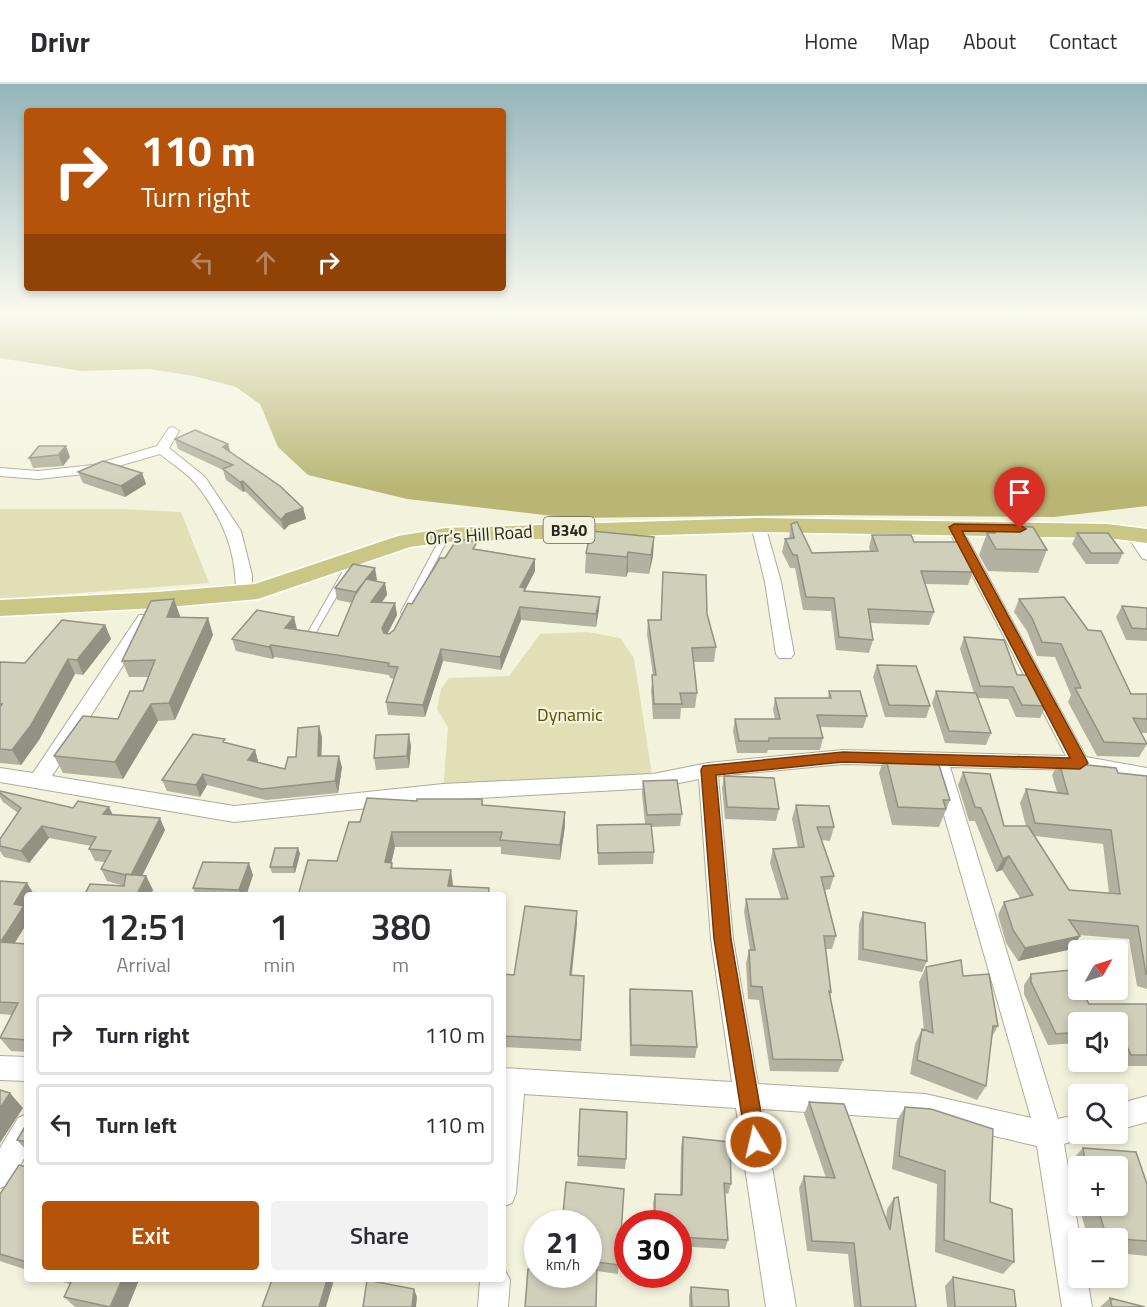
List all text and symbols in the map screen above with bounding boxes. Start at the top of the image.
text: Drivr [30,20,90,63]
text: Home [804,25,858,57]
text: Map [891,25,930,57]
text: About [963,25,1016,57]
text: Contact [1049,25,1117,57]
text: 110 m [141,118,256,182]
icon: right [42,132,120,210]
text: Turn right [141,176,250,217]
icon: left [186,246,219,279]
icon: ahead [249,246,282,279]
icon: right [312,246,345,279]
pin [994,467,1045,529]
icon: arrive [1003,476,1036,509]
street label: Orr’s Hill Road [424,517,534,552]
road number: B340 [544,517,594,543]
park label: Dynamic [537,701,603,728]
text: 12:51 [99,899,188,954]
text: 1 [269,899,289,954]
text: 380 [370,899,431,954]
north arrow [1068,940,1128,1000]
map controls [1068,940,1128,1288]
text: Arrival [117,949,171,980]
text: min [263,949,295,980]
text: m [392,949,409,980]
button: sound [1068,1012,1128,1072]
icon: right [45,1018,78,1051]
text: Turn right [96,1018,190,1052]
text: 110 m [425,1018,485,1052]
button: search [1068,1084,1128,1144]
icon: left [45,1108,78,1141]
text: Turn left [96,1108,177,1142]
text: 110 m [425,1108,485,1142]
position arrow [724,1110,788,1174]
button: + [1068,1156,1128,1216]
button: Exit [42,1201,259,1270]
button: Share [271,1201,488,1270]
speed limit sign: 30 [614,1210,692,1288]
text: 21 [546,1219,580,1265]
button: − [1068,1228,1128,1288]
text: km/h [546,1253,580,1276]

